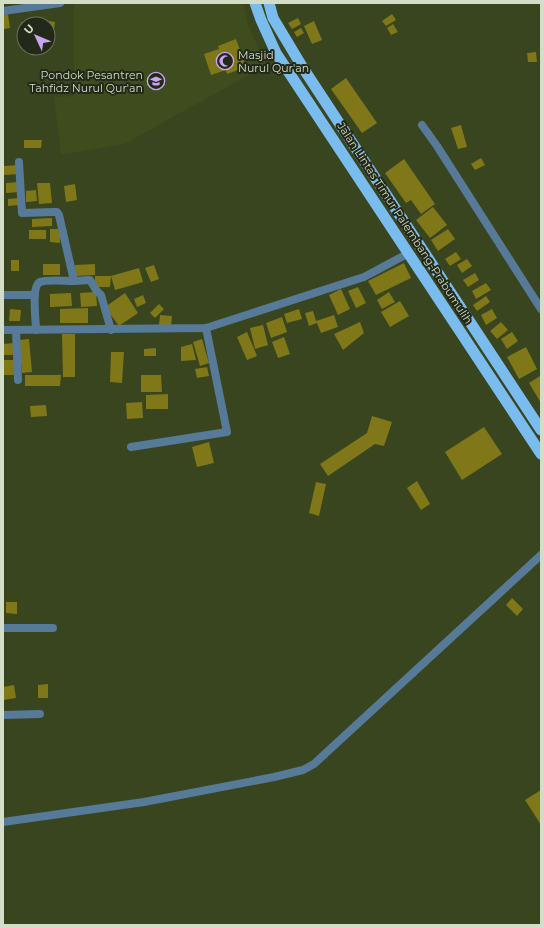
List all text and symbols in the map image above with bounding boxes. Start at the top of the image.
north arrow [16,16,56,56]
text: U [21,21,37,37]
place label: Masjid Nurul Qur'an [238,48,309,75]
mosque icon: Masjid Nurul Qur'an [215,51,235,71]
place label: Pondok Pesantren Tahfidz Nurul Qur'an [29,68,143,95]
school or university icon: Pondok Pesantren Tahfidz Nurul Qur'an [146,71,166,91]
street label: Jalan Lintas Timur Palembang-Prabumulih [334,119,475,326]

